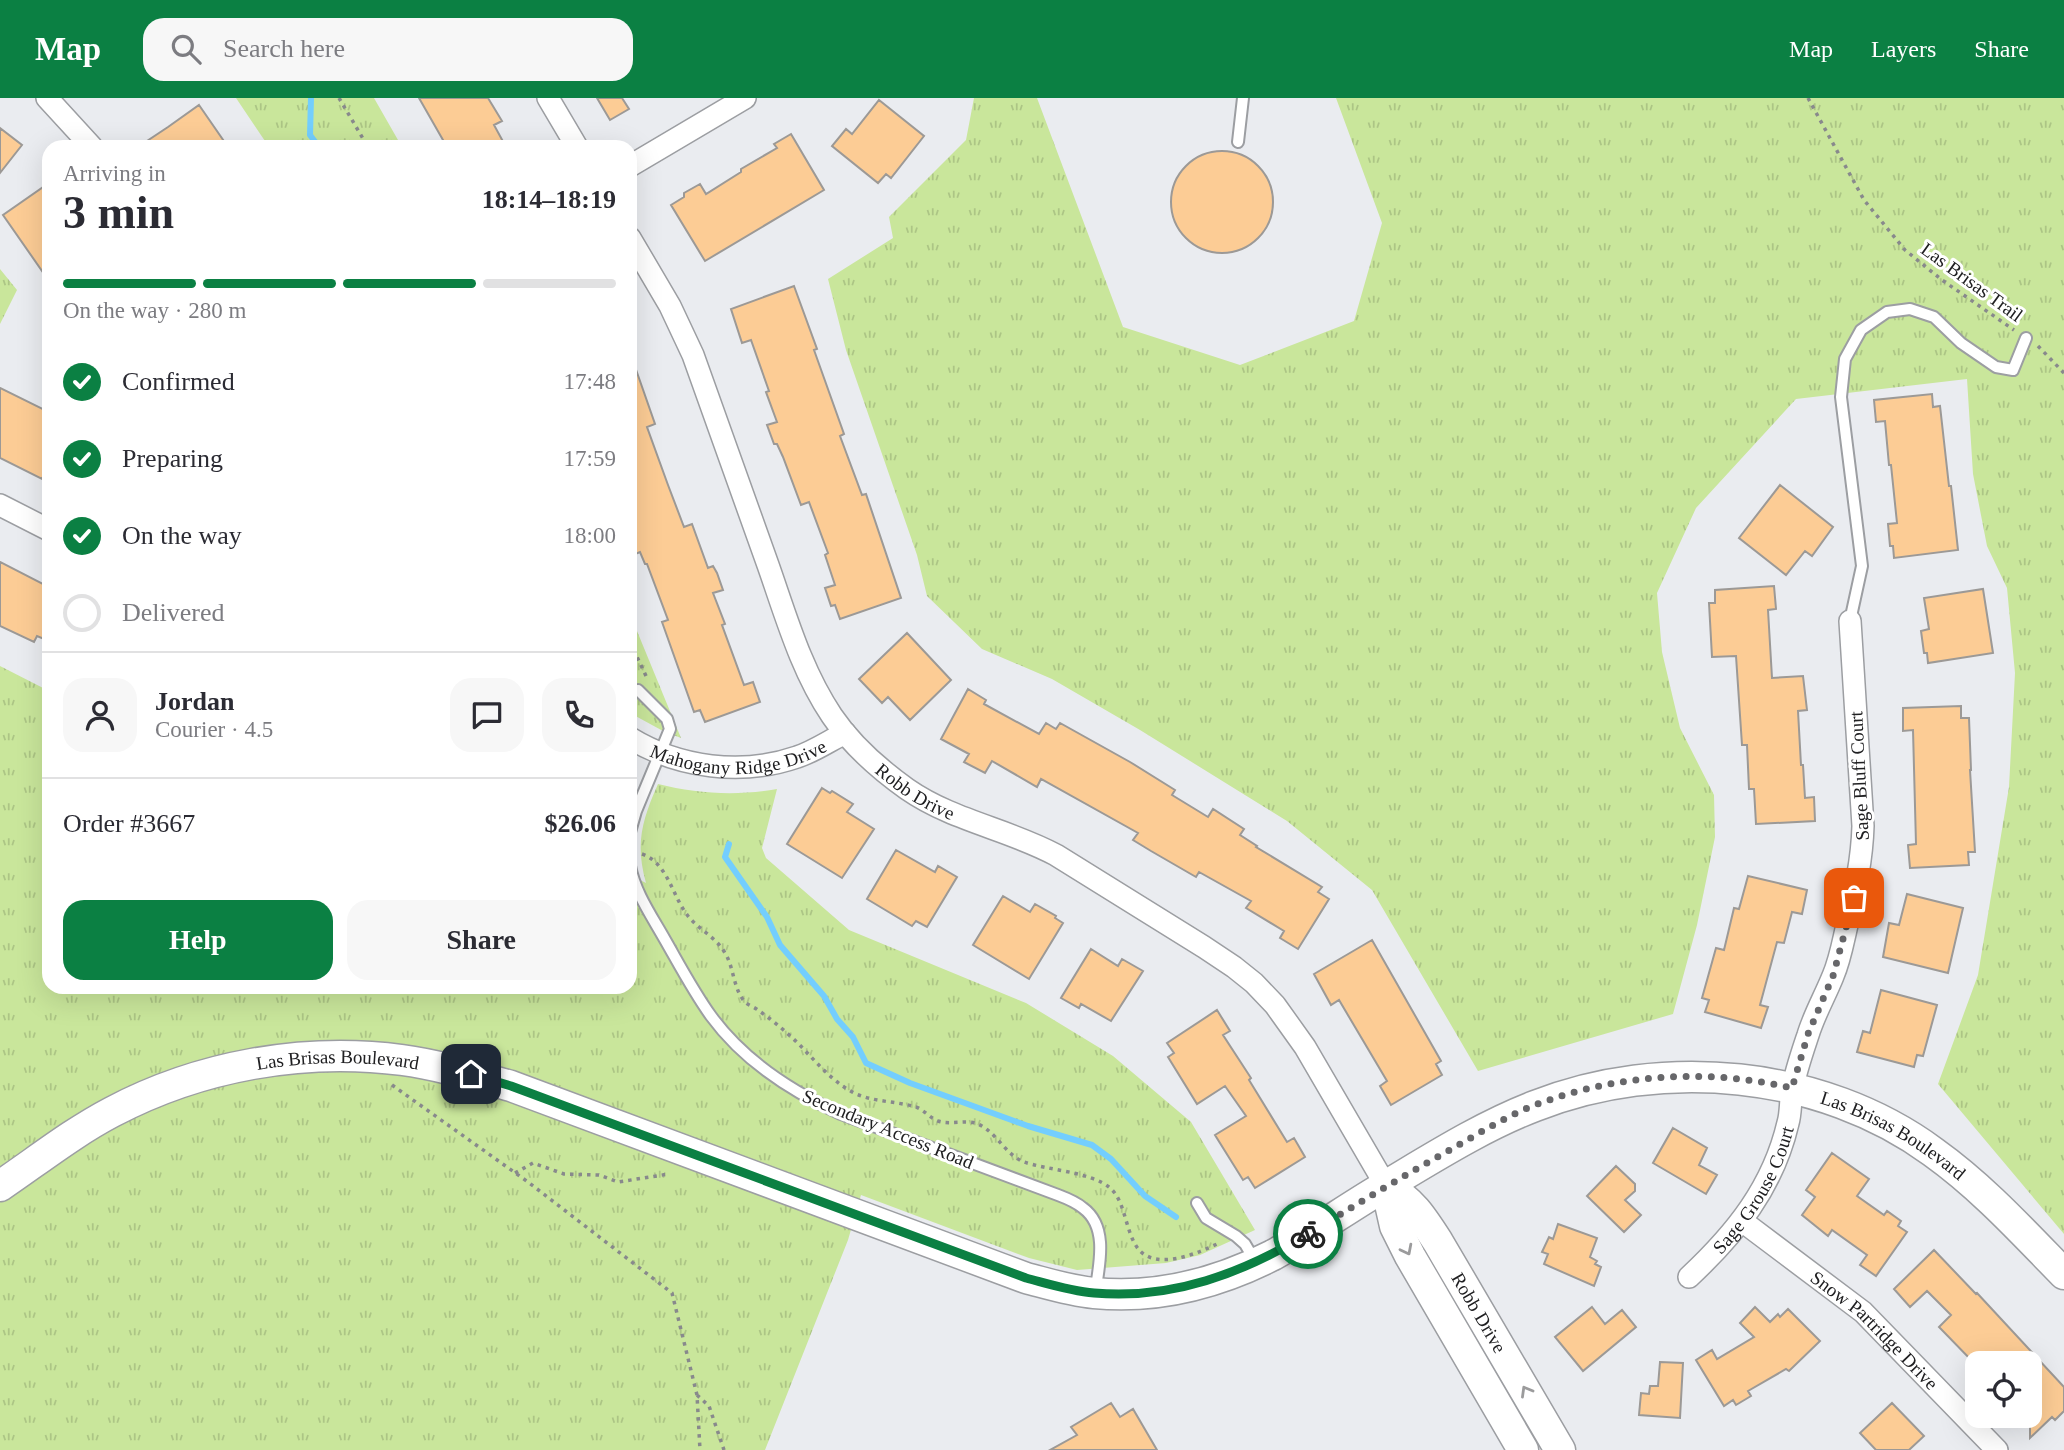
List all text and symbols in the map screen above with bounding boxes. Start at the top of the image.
search box [143,18,633,81]
icon: search [167,30,205,68]
text: Map [35,31,101,67]
text: Search here [223,34,345,63]
text: Map [1789,36,1833,62]
text: Layers [1871,36,1936,62]
text: Share [1974,36,2029,62]
text: Arriving in [63,161,166,186]
text: 18:14–18:19 [482,185,616,214]
text: 3 min [63,187,174,238]
street label: Las Brisas Trail [1917,238,2027,326]
text: On the way · 280 m [63,298,246,323]
icon: check [63,363,101,401]
text: Confirmed [122,367,235,396]
text: 17:48 [564,369,616,394]
icon: check [63,440,101,478]
text: Preparing [122,444,223,473]
text: 17:59 [564,446,616,471]
icon: check [63,517,101,555]
text: On the way [122,521,242,550]
text: 18:00 [564,523,616,548]
text: Delivered [122,598,225,627]
button: person [63,678,137,752]
button: chat [450,678,524,752]
button: phone [542,678,616,752]
text: Jordan [155,687,234,716]
street label: Sage Bluff Court [1845,710,1873,841]
text: Courier · 4.5 [155,717,273,742]
street label: Mahogany Ridge Drive [647,735,829,778]
street label: Robb Drive [872,759,958,823]
text: Order #3667 [63,809,195,838]
text: $26.06 [545,809,616,838]
pin [1824,868,1884,928]
icon: bag [1835,879,1873,917]
button: Help [63,900,333,980]
button: Share [347,900,616,980]
pin [441,1044,501,1104]
street label: Las Brisas Boulevard [255,1045,421,1074]
icon: home [452,1055,490,1093]
street label: Secondary Access Road [799,1085,977,1173]
street label: Las Brisas Boulevard [1818,1086,1970,1184]
street label: Sage Grouse Court [1708,1123,1797,1258]
courier [1273,1199,1343,1269]
icon: bike [1289,1215,1327,1253]
one-way arrow [1399,1243,1413,1255]
street label: Snow Partridge Drive [1807,1266,1943,1394]
street label: Robb Drive [1448,1269,1511,1356]
map controls [1965,1351,2042,1428]
button: locate [1965,1351,2042,1428]
one-way arrow [1521,1386,1534,1398]

